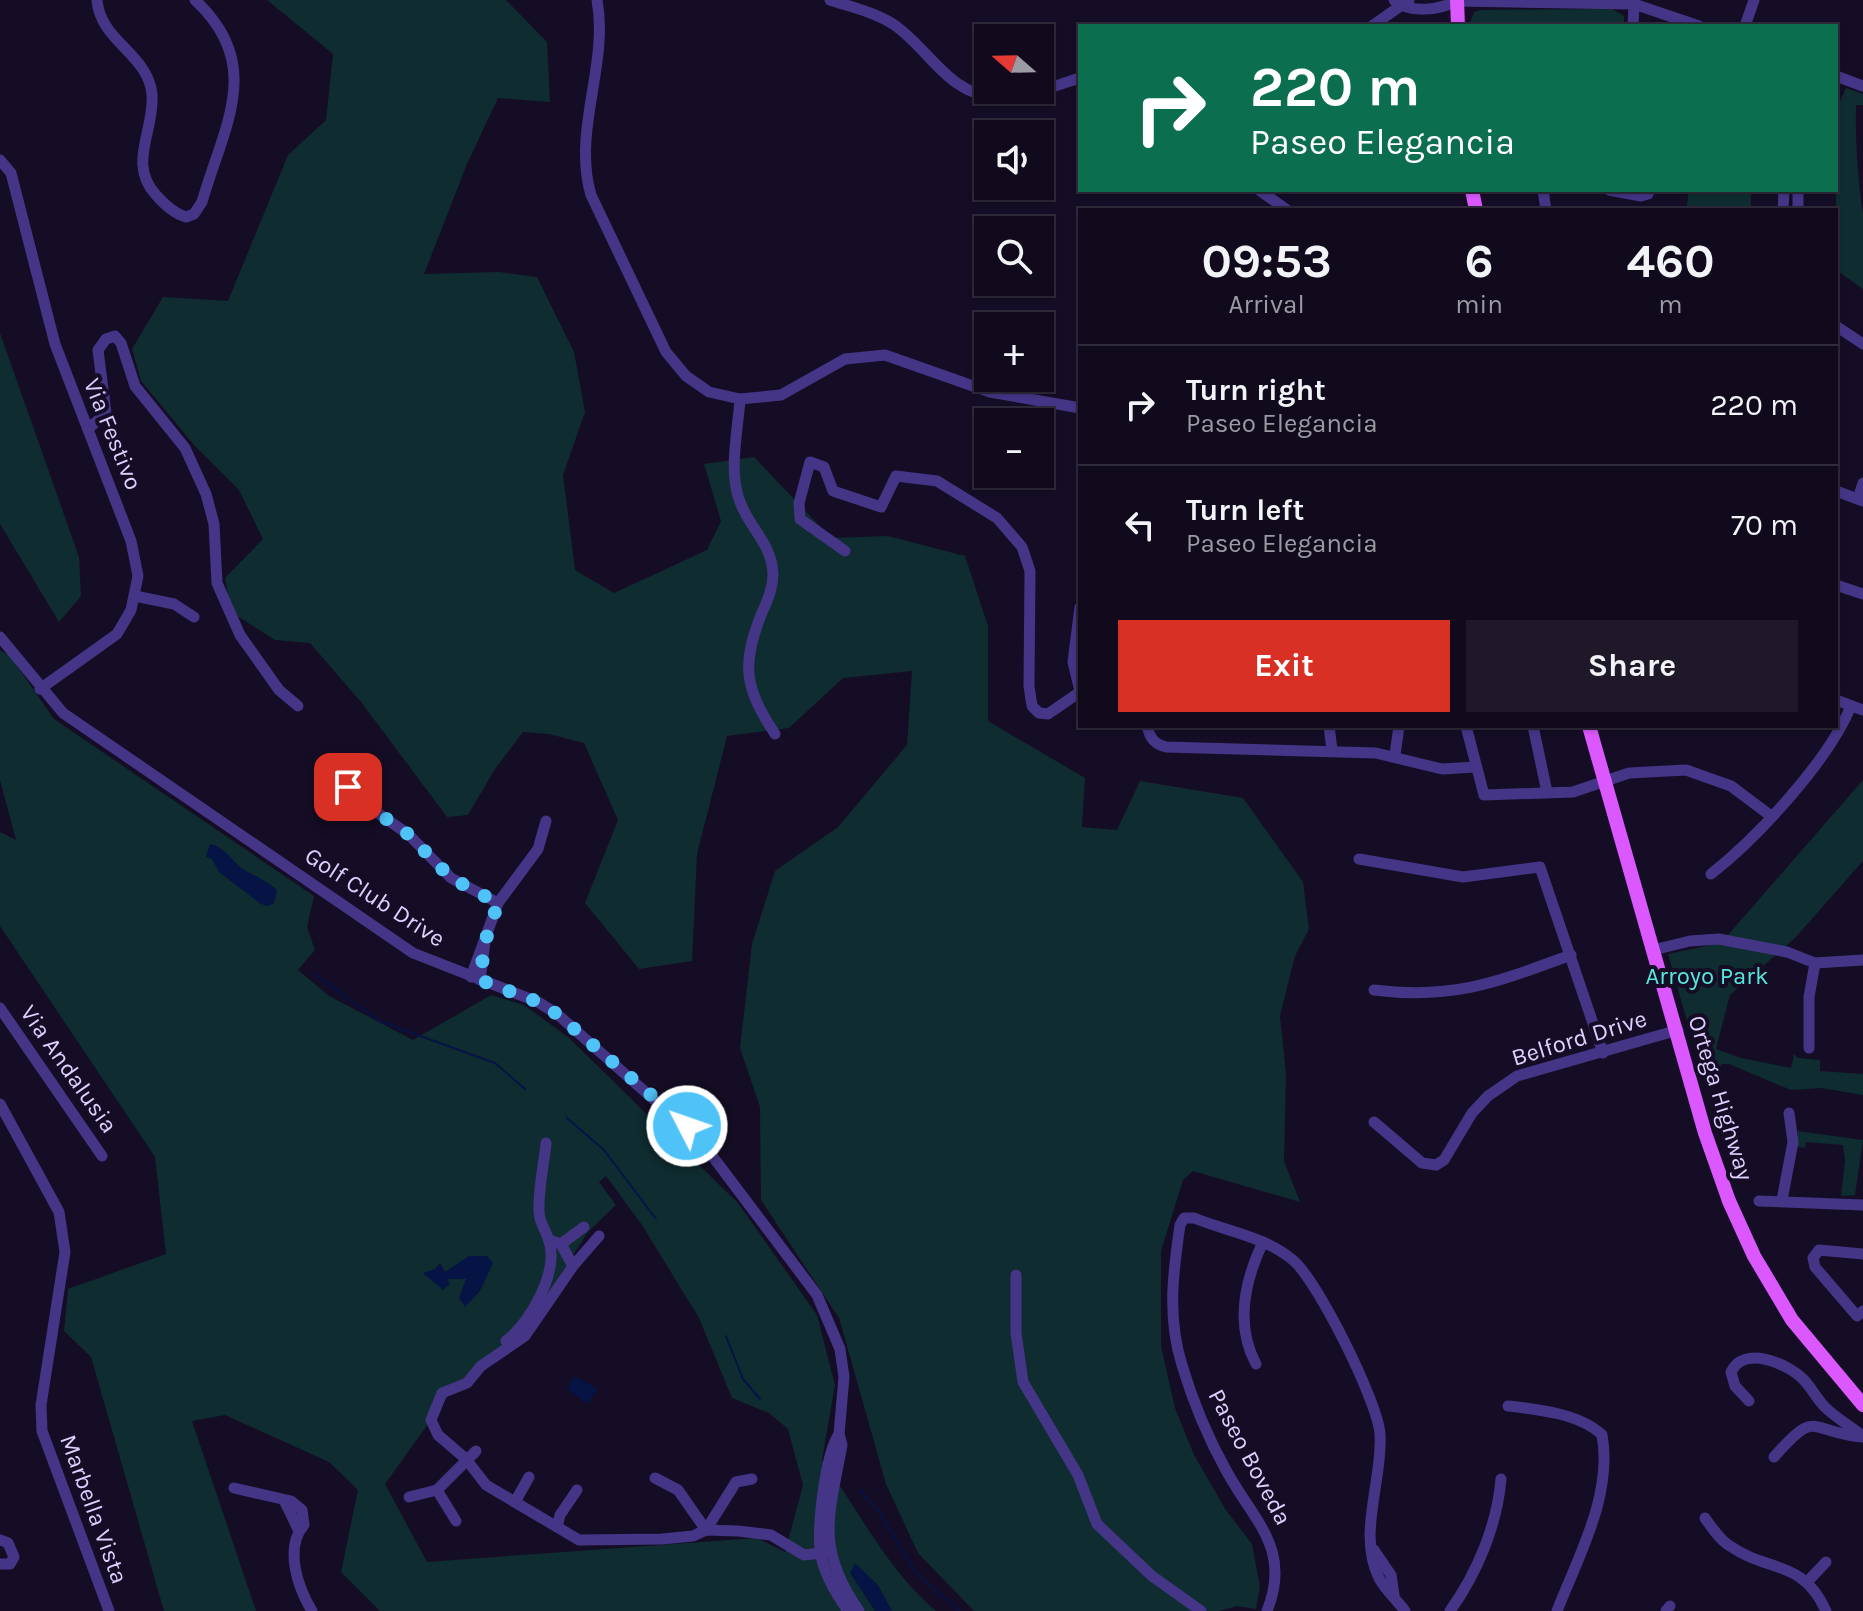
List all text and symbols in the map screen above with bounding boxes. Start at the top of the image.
north arrow [974,24,1054,104]
map controls [974,24,1054,488]
text: 220 m [1250,54,1421,119]
icon: right [1118,56,1222,160]
button: sound [974,120,1054,200]
text: Paseo Elegancia [1250,121,1515,163]
button: search [974,216,1054,296]
text: 09:53 [1201,233,1332,289]
text: 6 [1465,233,1494,289]
text: 460 [1626,233,1715,289]
text: Arrival [1229,289,1305,320]
text: min [1455,289,1503,320]
text: m [1658,289,1683,320]
button: + [974,312,1054,392]
text: Turn right [1186,372,1326,408]
street label: Via Festivo [78,374,148,494]
icon: right [1118,383,1162,427]
text: 220 m [1710,387,1798,423]
button: − [974,408,1054,488]
text: Paseo Elegancia [1186,408,1378,439]
text: Turn left [1186,492,1304,528]
icon: left [1118,503,1162,547]
text: 70 m [1731,507,1798,543]
text: Paseo Elegancia [1186,528,1378,559]
button: Exit [1118,620,1450,712]
button: Share [1466,620,1798,712]
pin [314,753,382,821]
icon: arrive [326,765,370,809]
street label: Golf Club Drive [300,841,450,953]
park label: Arroyo Park [1646,962,1768,990]
street label: Via Andalusia [15,1000,123,1138]
street label: Belford Drive [1508,1004,1650,1072]
street label: Ortega Highway [1683,1012,1759,1184]
position arrow [645,1084,729,1168]
street label: Paseo Boveda [1202,1384,1298,1530]
street label: Marbella Vista [54,1431,134,1587]

